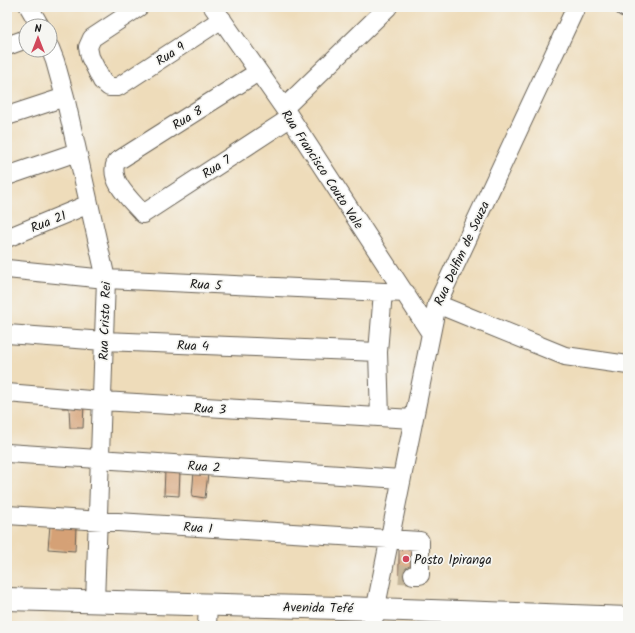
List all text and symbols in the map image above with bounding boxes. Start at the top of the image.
north arrow [18,18,58,58]
text: N [35,20,42,38]
street label: Rua 9 [152,37,190,72]
street label: Rua 8 [168,101,207,136]
street label: Rua Francisco Couto Vale [275,106,368,234]
street label: Rua 7 [198,149,236,185]
street label: Rua Delfim de Souza [429,198,496,309]
street label: Rua 21 [28,206,70,239]
street label: Rua 5 [189,274,224,297]
street label: Rua Cristo Rei [94,281,117,361]
street label: Rua 4 [176,335,209,358]
street label: Rua 3 [193,398,227,421]
street label: Rua 2 [187,456,221,479]
street label: Rua 1 [183,517,213,540]
place label: Posto Ipiranga [414,550,492,571]
marker: Posto Ipiranga [401,554,411,564]
street label: Avenida Tefé [283,597,355,620]

